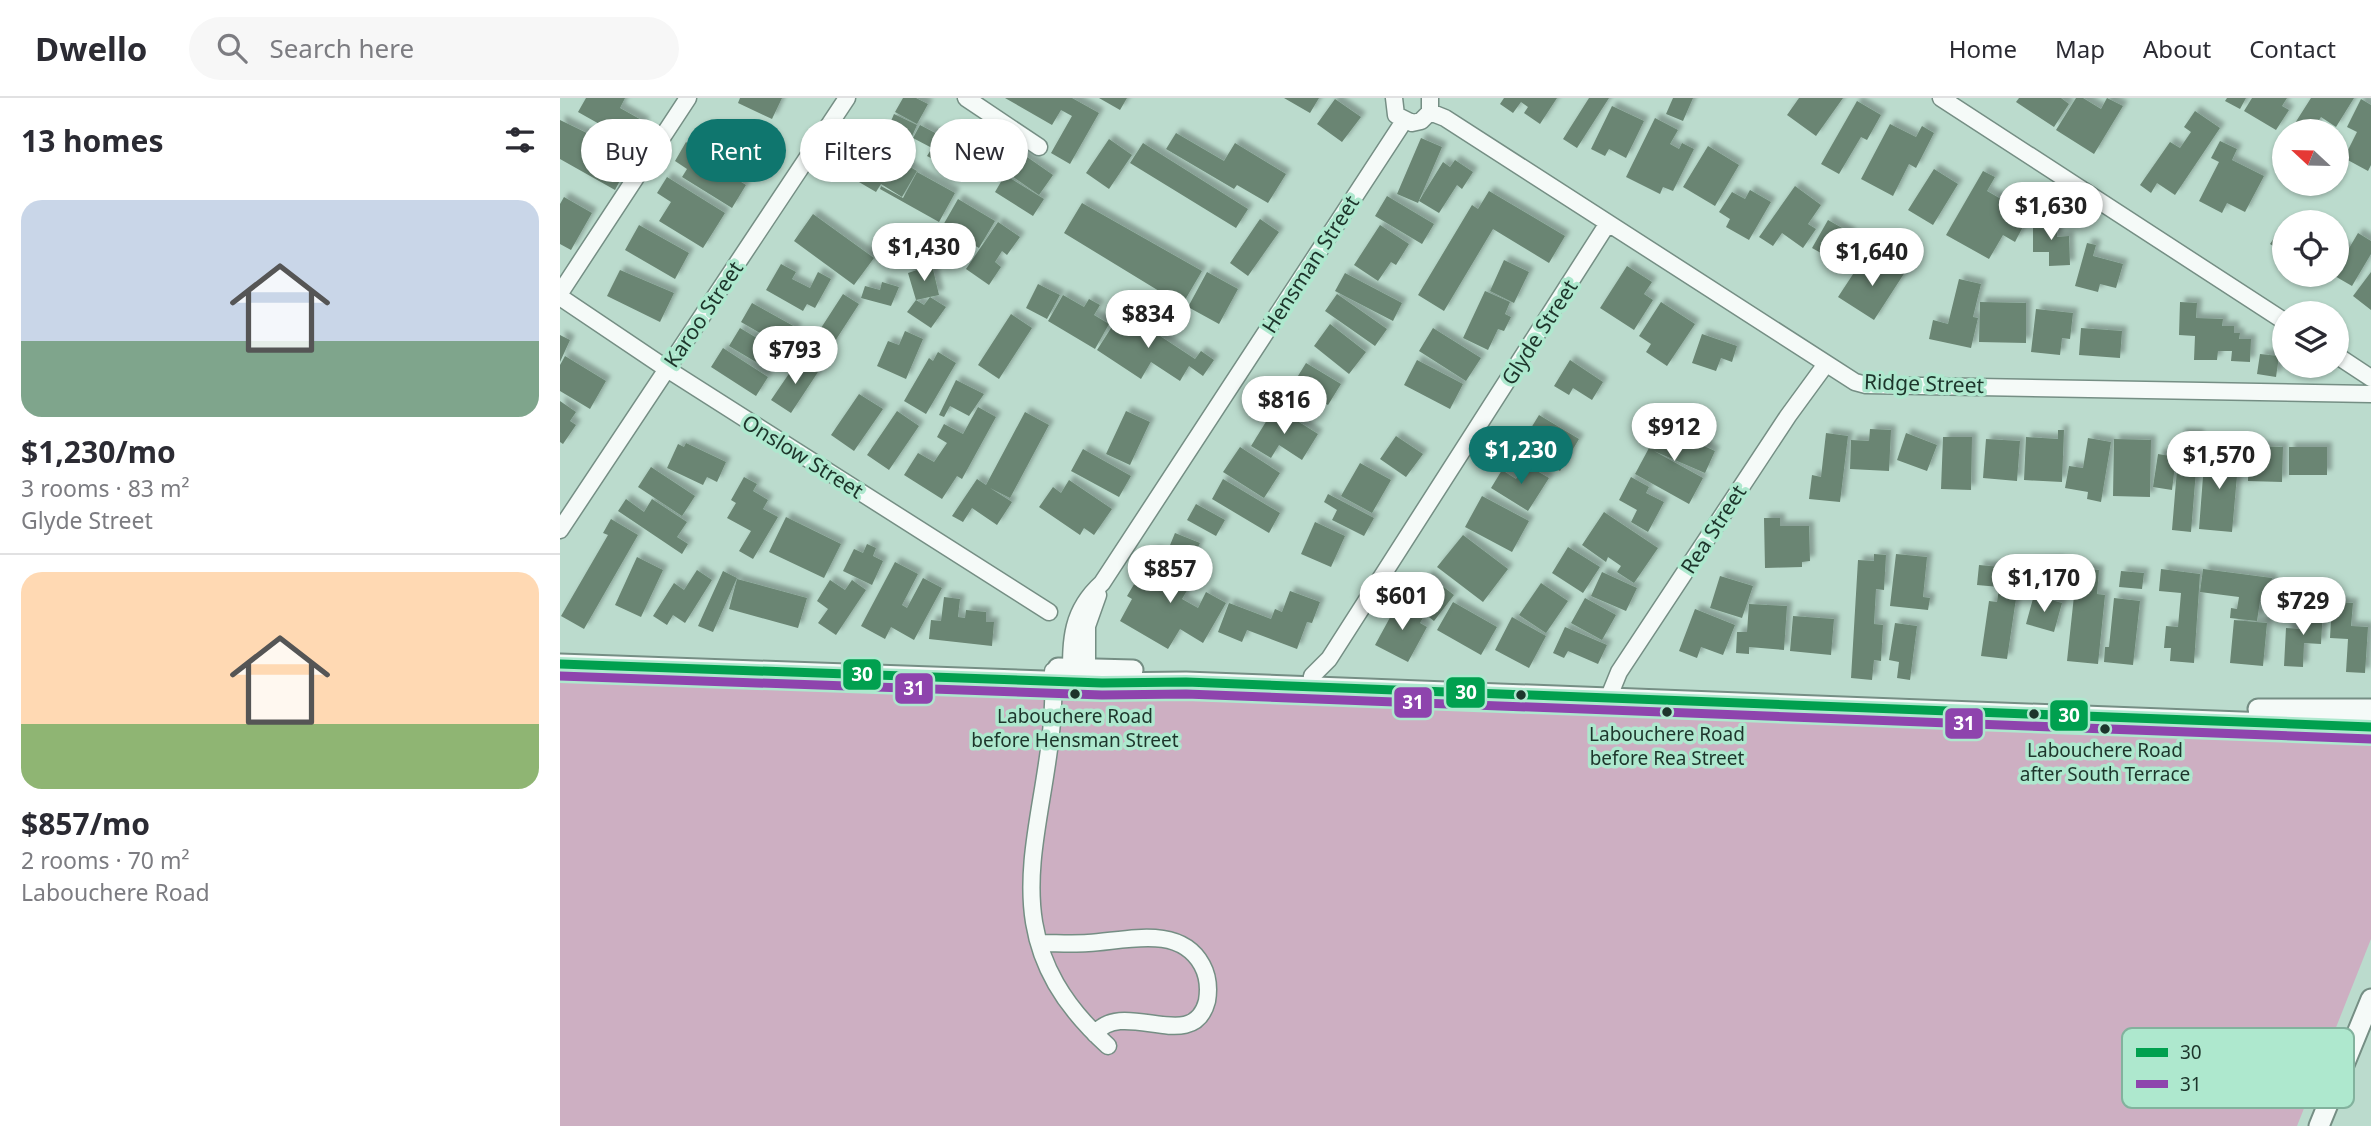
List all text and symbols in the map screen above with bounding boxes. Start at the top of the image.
search box [189,17,679,80]
text: Dwello [35,26,147,71]
icon: search [213,29,251,67]
text: Search here [269,30,414,66]
text: Home [1949,32,2017,65]
text: Map [2055,32,2105,65]
text: About [2143,32,2211,65]
text: Contact [2249,32,2336,65]
chip: Buy [581,119,672,182]
chip: Rent [686,119,786,182]
chip: Filters [800,119,916,182]
chip: New [930,119,1028,182]
north arrow [2272,119,2348,196]
map controls [2272,119,2349,378]
text: 13 homes [21,120,164,161]
icon: filters [501,121,539,159]
pin: $1,630 [1994,183,2108,242]
street label: Hensman Street [1255,189,1365,338]
text: $1,630 [2015,189,2087,221]
button: locate [2272,210,2349,287]
pin: $1,430 [867,223,981,283]
pin: $1,640 [1815,228,1929,288]
text: $1,430 [888,230,960,262]
text: $1,640 [1836,235,1908,267]
icon: home [217,245,343,371]
street label: Karoo Street [657,255,749,373]
street label: Glyde Street [1495,274,1584,390]
pin: $834 [1107,290,1189,350]
text: $834 [1122,297,1174,329]
button: layers [2272,301,2349,378]
pin: $793 [754,327,836,386]
text: $793 [769,333,821,365]
street label: Ridge Street [1863,367,1985,399]
pin: $816 [1243,376,1325,436]
text: $816 [1258,383,1310,415]
pin: $912 [1633,404,1715,463]
street label: Onslow Street [737,408,869,505]
text: $912 [1648,410,1700,442]
pin: $1,230 [1464,426,1578,486]
text: $1,230/mo [21,431,176,472]
pin: $1,570 [2162,432,2276,491]
text: $1,230 [1485,433,1557,465]
text: $1,570 [2183,438,2255,470]
text: 3 rooms · 83 m² [21,472,190,504]
street label: Rea Street [1674,479,1752,579]
text: Glyde Street [21,504,153,536]
pin: $857 [1129,546,1211,605]
text: $857 [1144,552,1196,584]
pin: $1,170 [1987,554,2101,614]
text: $1,170 [2008,561,2080,593]
pin: $601 [1361,573,1443,632]
pin: $729 [2262,578,2344,637]
text: $601 [1376,579,1428,611]
text: $729 [2277,584,2329,616]
icon: home [217,617,343,743]
line badge: 30 [842,658,882,691]
text: 30 [851,661,873,687]
line badge: 31 [894,672,934,705]
text: 31 [903,675,925,701]
line badge: 30 [1445,676,1486,709]
text: 30 [1455,679,1477,705]
line badge: 31 [1393,686,1433,719]
marker: Labouchere Road before Hensman Street [1068,687,1082,701]
unlabelled marker [1514,688,1528,702]
text: 31 [1402,689,1424,715]
line badge: 30 [2049,699,2089,732]
text: 30 [2058,702,2080,728]
place label: Labouchere Road before Hensman Street [971,703,1179,753]
marker: Labouchere Road before Rea Street [1660,705,1674,719]
line badge: 31 [1944,707,1984,740]
unlabelled marker [2027,707,2041,721]
text: 31 [1953,710,1975,736]
place label: Labouchere Road before Rea Street [1589,721,1745,771]
marker: Labouchere Road after South Terrace [2098,722,2112,736]
place label: Labouchere Road after South Terrace [2020,737,2190,787]
text: $857/mo [21,803,150,844]
text: 2 rooms · 70 m² [21,844,190,876]
text: Labouchere Road [21,876,210,908]
legend [2122,1028,2354,1108]
text: 30 [2180,1039,2202,1065]
text: 31 [2180,1071,2202,1097]

